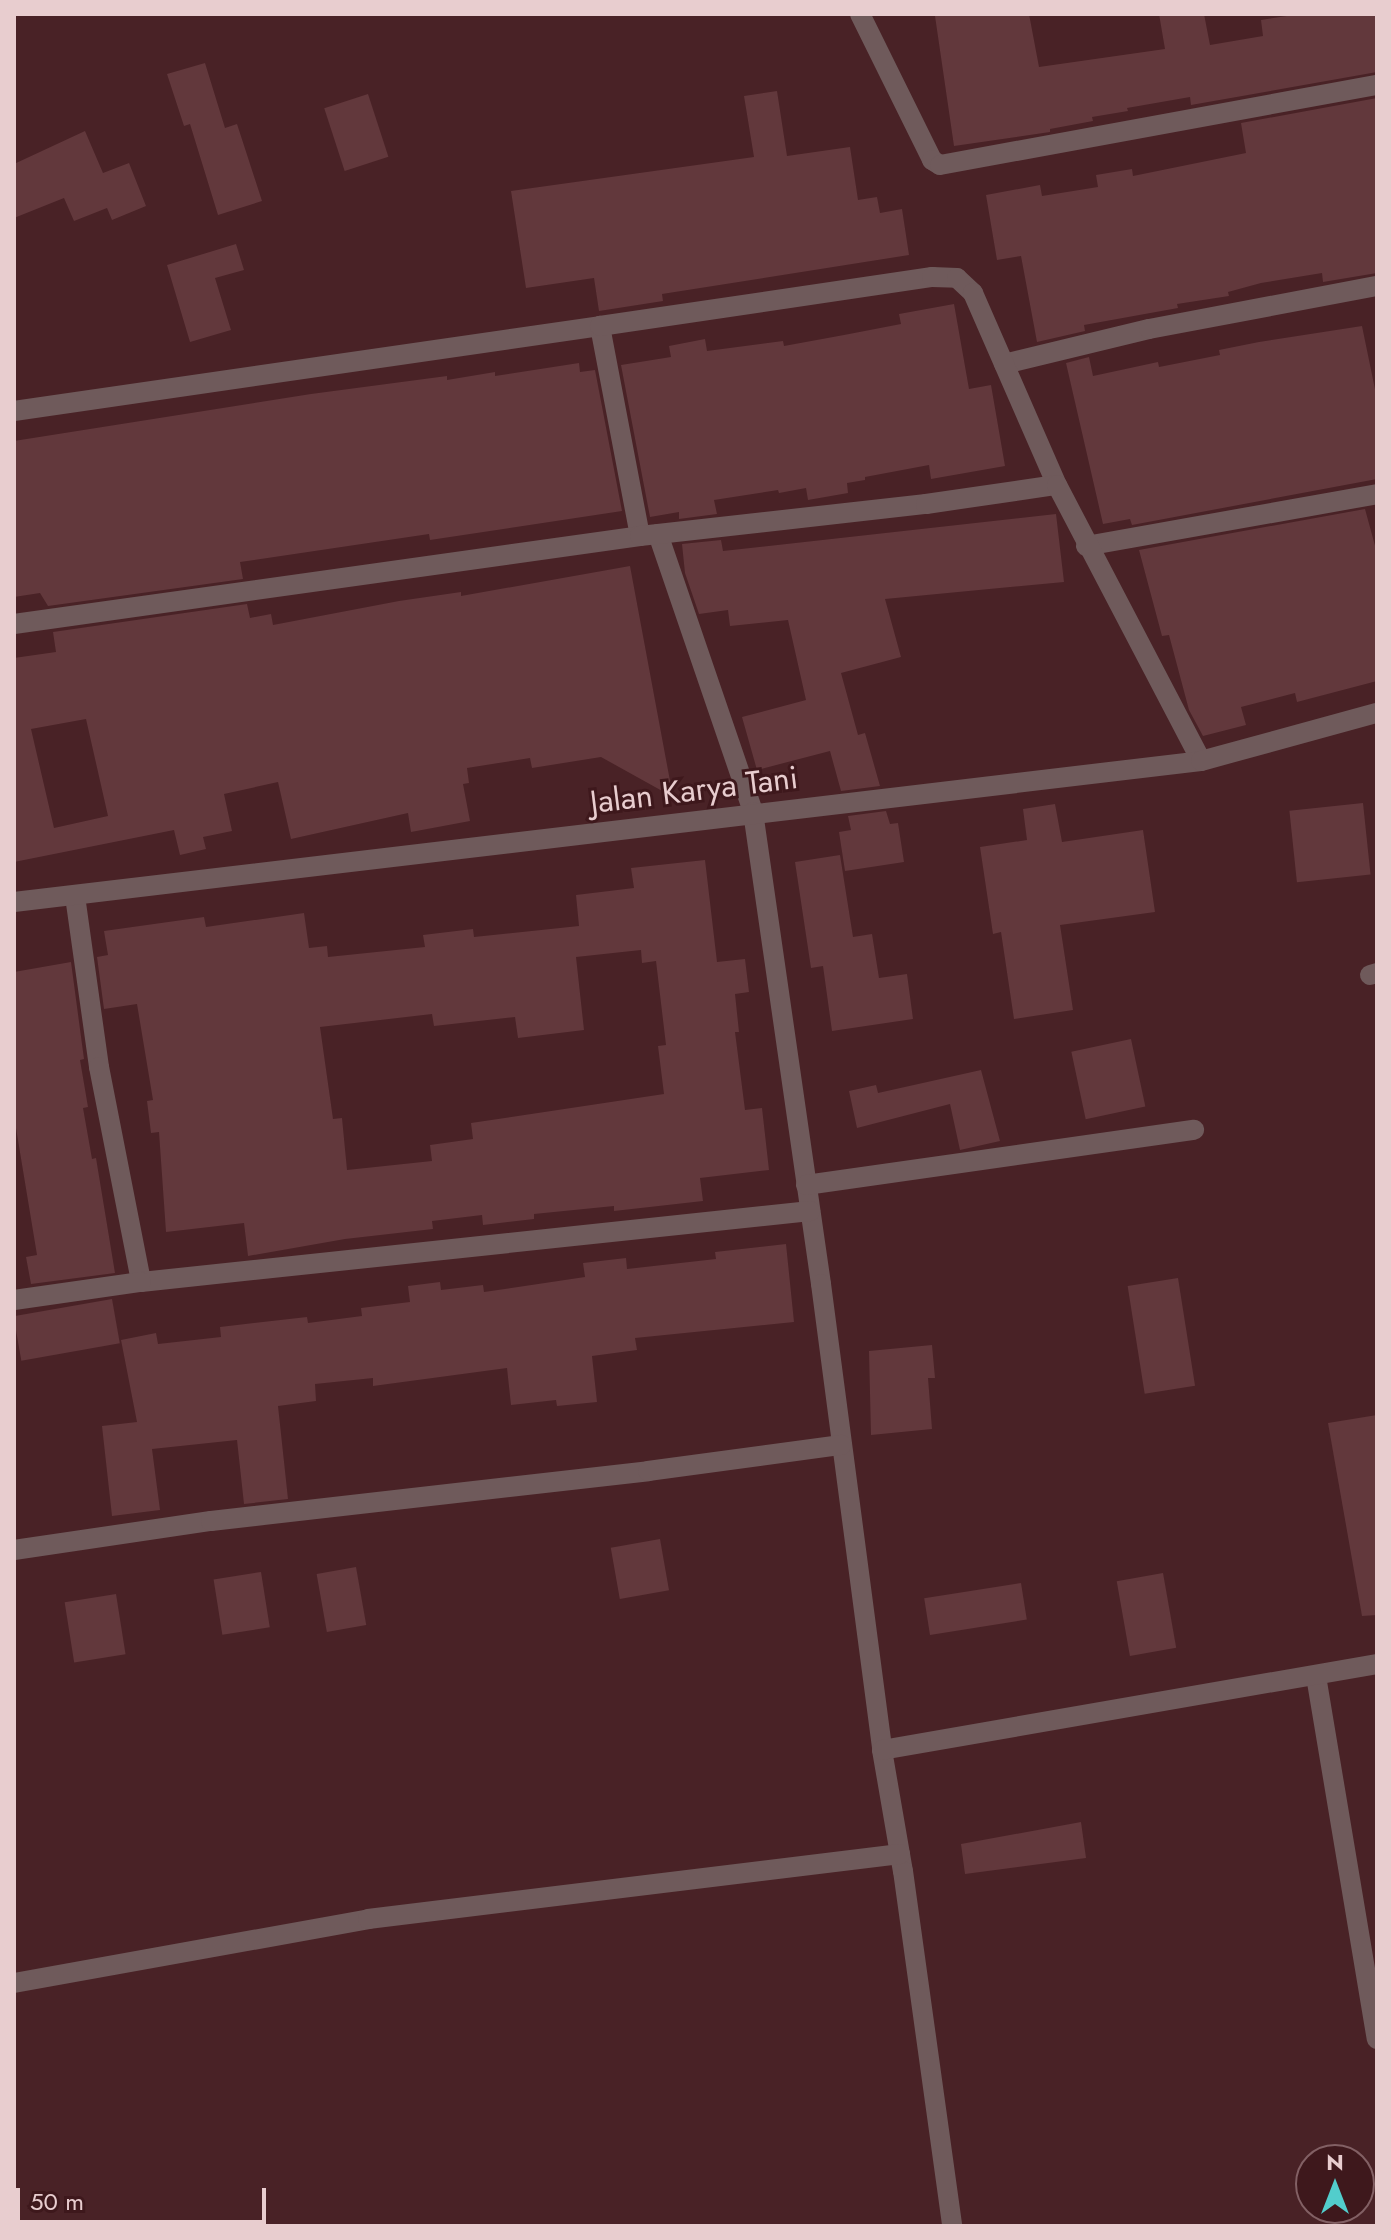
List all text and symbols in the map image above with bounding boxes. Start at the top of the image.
street label: Jalan Karya Tani [588,758,800,822]
north arrow [1295,2144,1375,2224]
text: N [1326,2146,1344,2178]
scale bar [20,2172,270,2222]
text: 50 m [30,2184,84,2219]

